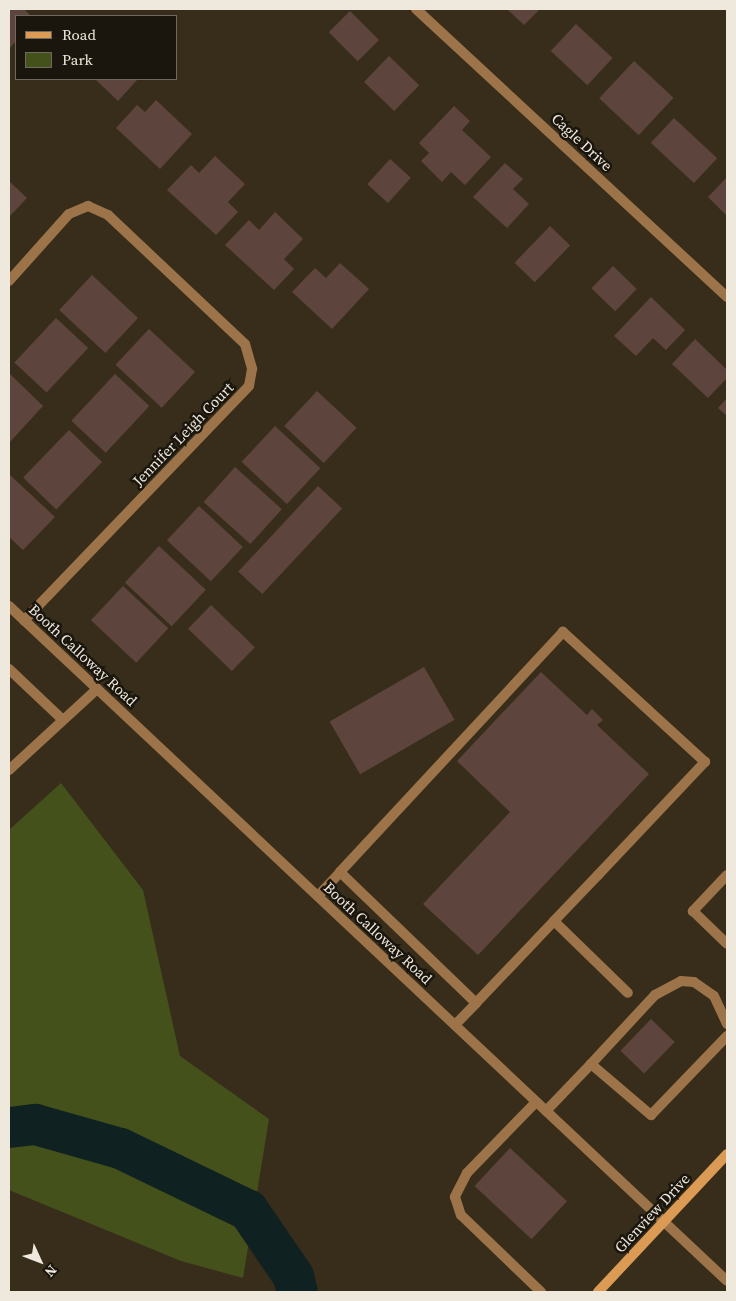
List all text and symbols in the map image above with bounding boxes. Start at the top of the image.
legend [15,15,178,80]
text: Road [62,24,96,45]
text: Park [62,49,93,70]
street label: Cagle Drive [548,109,616,175]
street label: Jennifer Leigh Court [129,378,237,490]
street label: Booth Calloway Road [25,600,141,710]
street label: Booth Calloway Road [320,878,436,988]
street label: Glenview Drive [611,1170,693,1256]
north arrow [15,1236,65,1286]
text: N [40,1261,62,1282]

